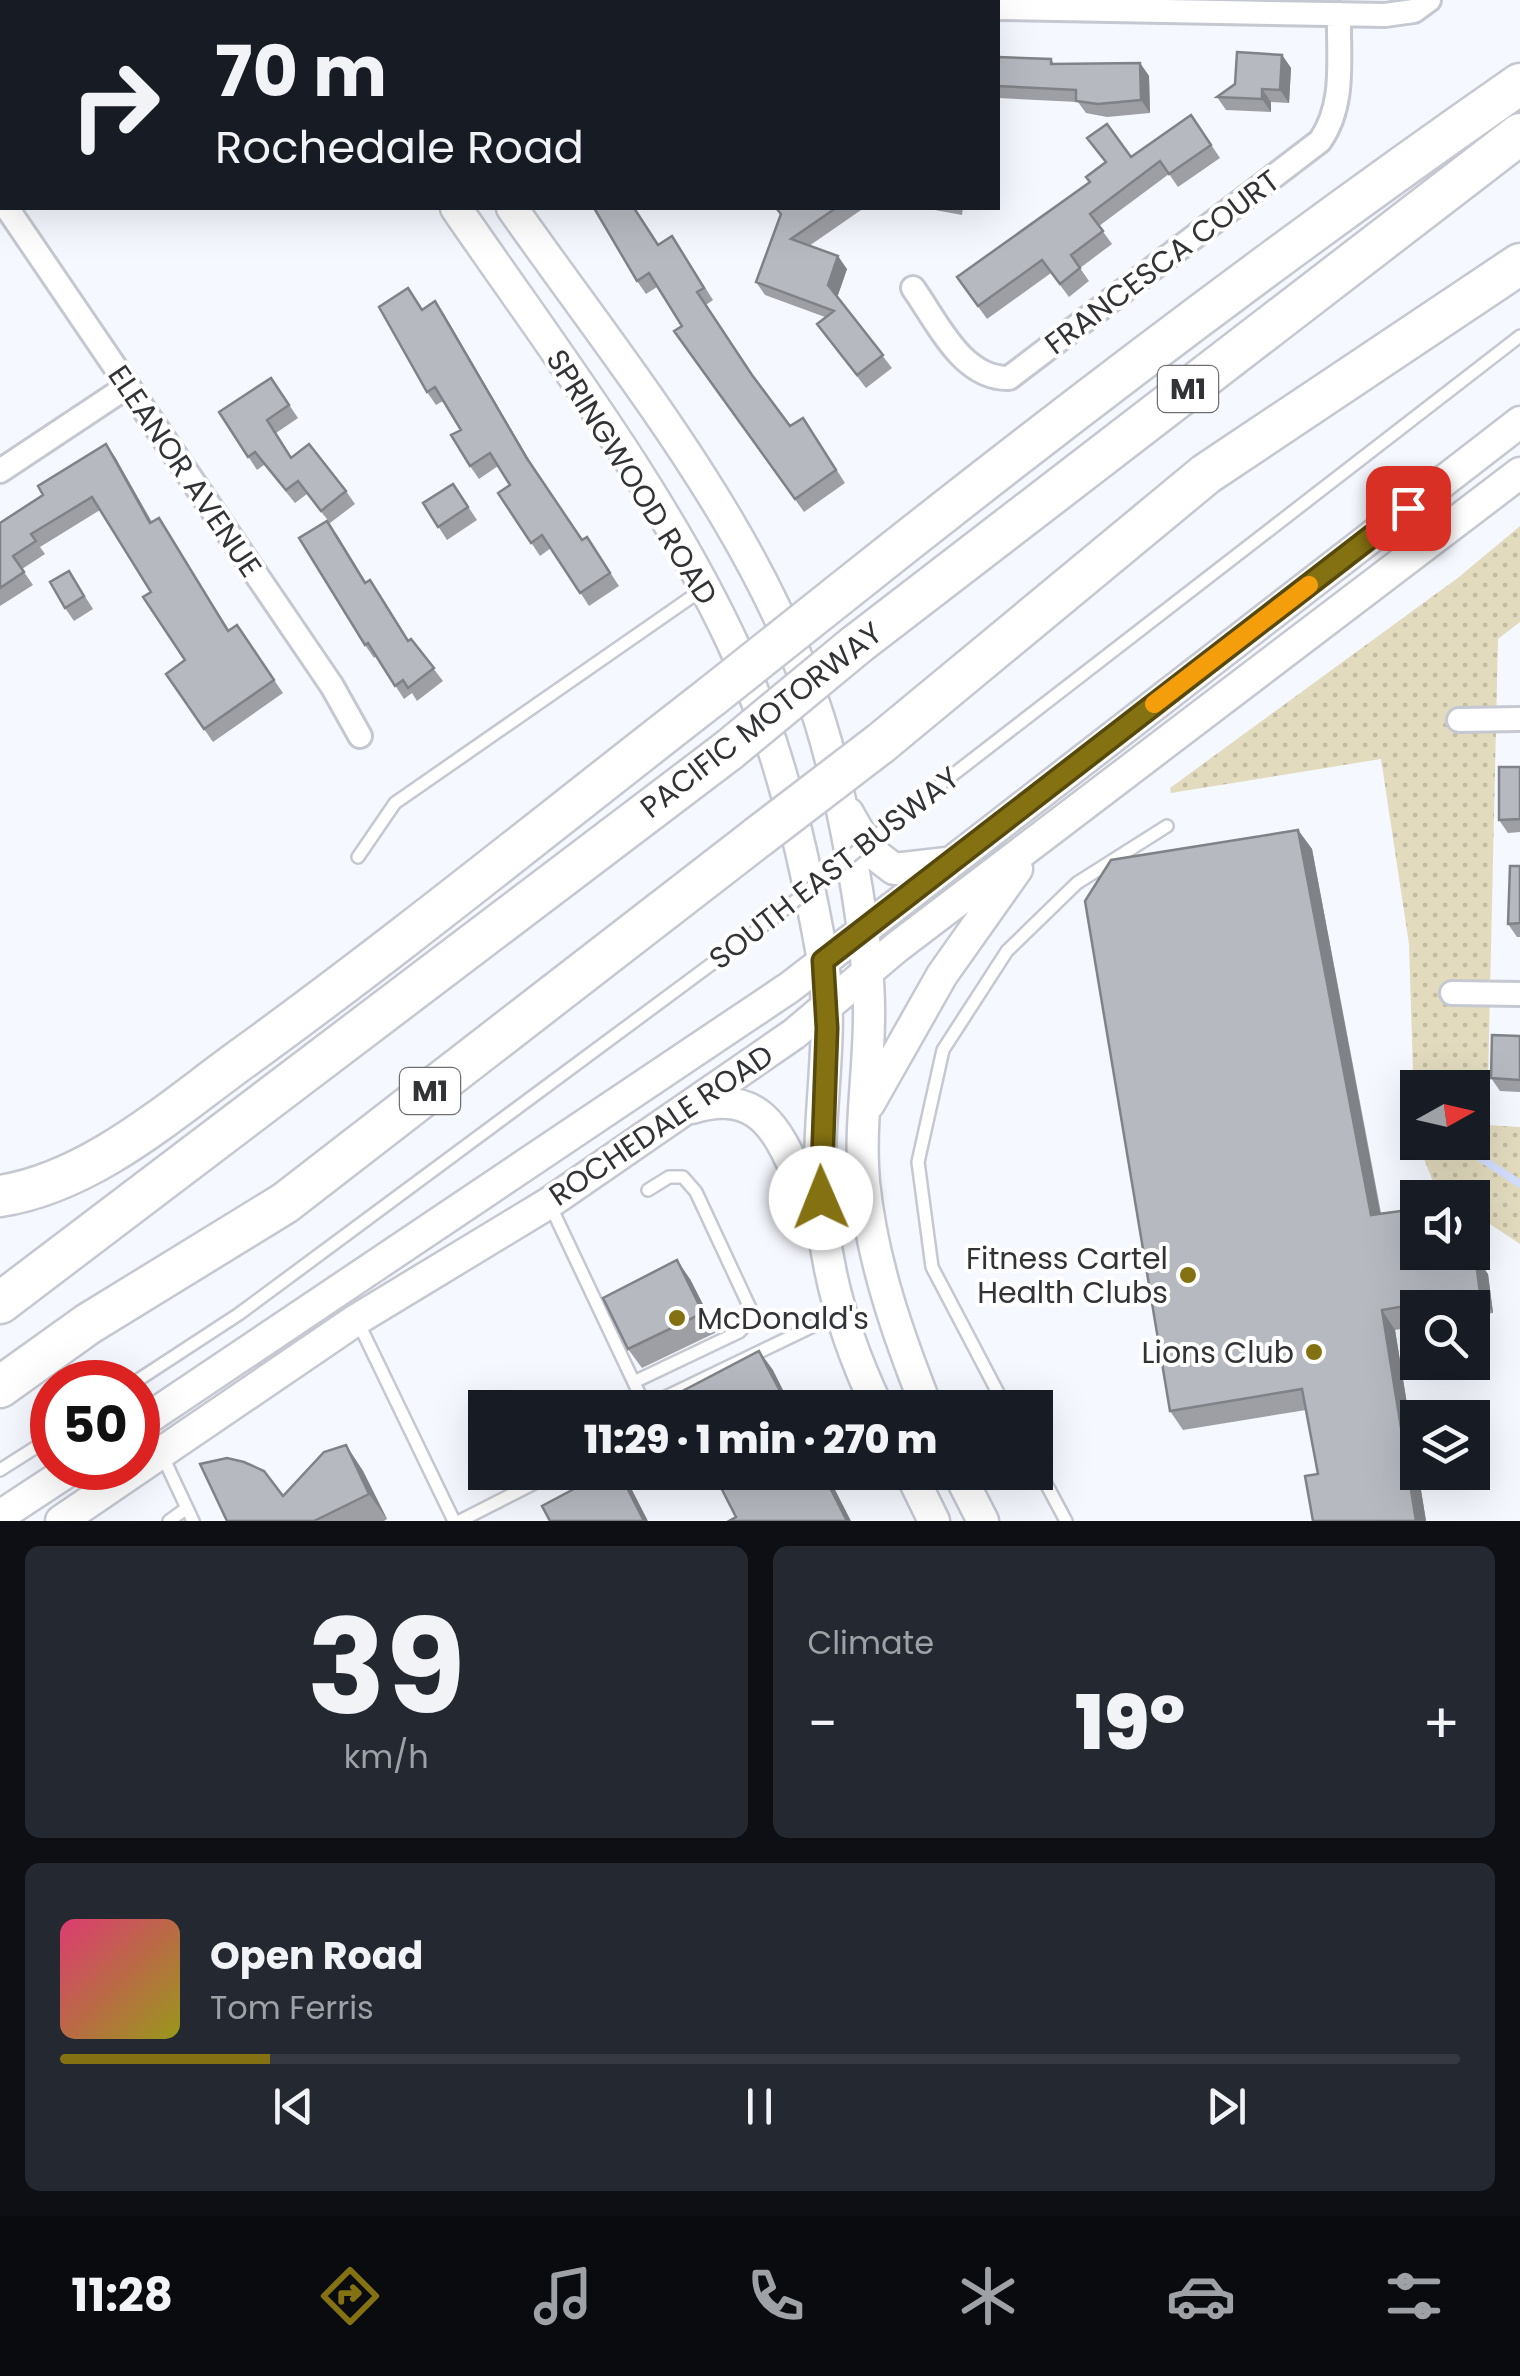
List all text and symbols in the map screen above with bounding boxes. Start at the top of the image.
text: 70 m [215,22,387,121]
icon: right [50,40,180,170]
text: Rochedale Road [215,116,584,179]
street label: FRANCESCA COURT [1036,159,1288,365]
street label: SPRINGWOOD ROAD [536,341,728,613]
street label: ELEANOR AVENUE [98,356,272,586]
road number: M1 [1158,366,1218,412]
pin [1366,466,1451,551]
icon: arrive [1381,481,1436,536]
street label: PACIFIC MOTORWAY [631,612,891,828]
street label: SOUTH EAST BUSWAY [700,757,968,979]
street label: ROCHEDALE ROAD [540,1034,782,1216]
road number: M1 [400,1068,460,1114]
north arrow [1400,1070,1490,1160]
map controls [1400,1070,1490,1490]
position arrow [769,1146,873,1250]
button: sound [1400,1180,1490,1270]
place label: Fitness Cartel Health Clubs [966,1237,1168,1314]
marker: Fitness Cartel Health Clubs [1177,1264,1199,1286]
button: search [1400,1290,1490,1380]
place label: McDonald's [697,1297,869,1340]
marker: McDonald's [666,1307,688,1329]
place label: Lions Club [1142,1331,1294,1374]
marker: Lions Club [1303,1341,1325,1363]
speed limit sign: 50 [30,1360,160,1490]
button: layers [1400,1400,1490,1490]
text: 11:29 · 1 min · 270 m [584,1413,937,1466]
text: 39 [307,1576,466,1759]
text: Climate [808,1620,934,1665]
text: 19° [1075,1670,1185,1775]
text: − [808,1685,838,1762]
text: + [1422,1685,1460,1762]
text: km/h [344,1734,429,1779]
text: Open Road [210,1929,423,1982]
text: Tom Ferris [210,1985,374,2030]
icon: previous [266,2079,321,2134]
icon: pause [732,2079,787,2134]
icon: next [1199,2079,1254,2134]
icon: directions [315,2261,385,2331]
icon: music [528,2261,598,2331]
icon: phone [741,2261,811,2331]
icon: climate [953,2261,1023,2331]
icon: car [1166,2261,1236,2331]
icon: filters [1379,2261,1449,2331]
text: 11:28 [71,2264,173,2327]

